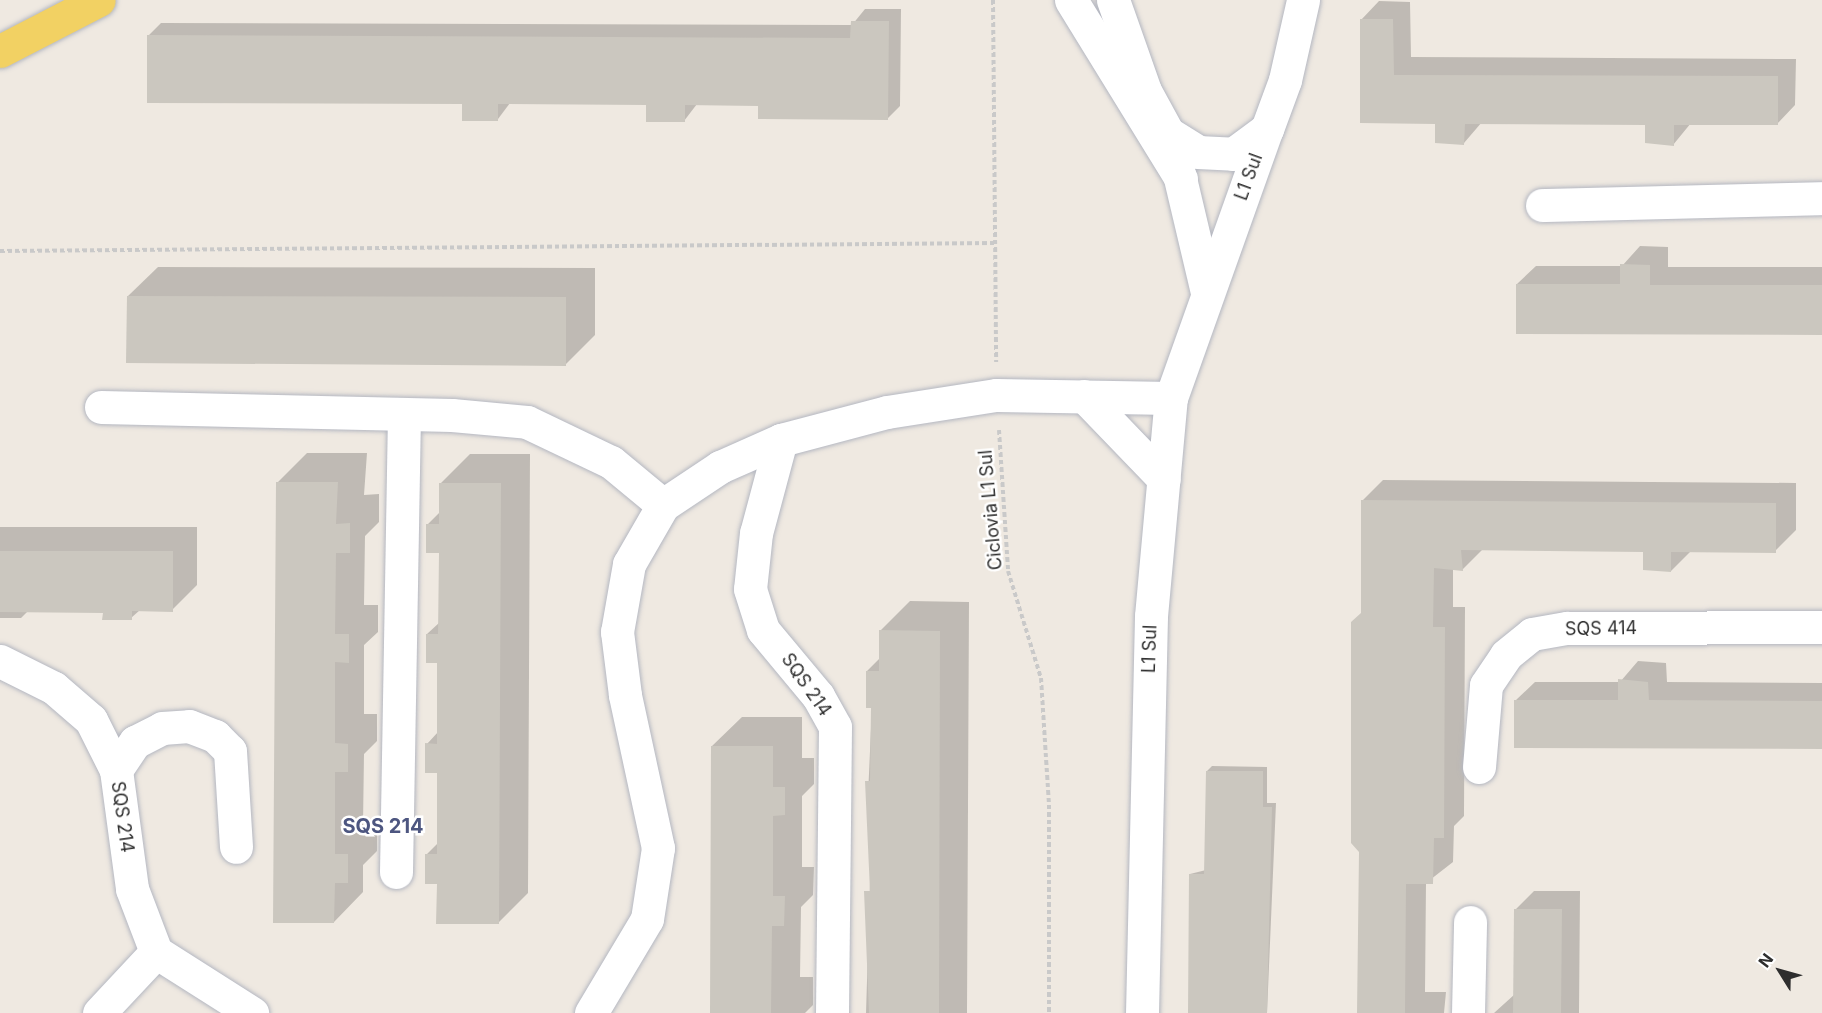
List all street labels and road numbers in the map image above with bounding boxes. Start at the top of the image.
street label: L1 Sul [1231,151,1267,203]
street label: Ciclovia L1 Sul [975,449,1007,571]
street label: SQS 414 [1565,618,1637,640]
street label: L1 Sul [1138,624,1162,674]
street label: SQS 214 [777,649,835,721]
street label: SQS 214 [106,780,138,854]

